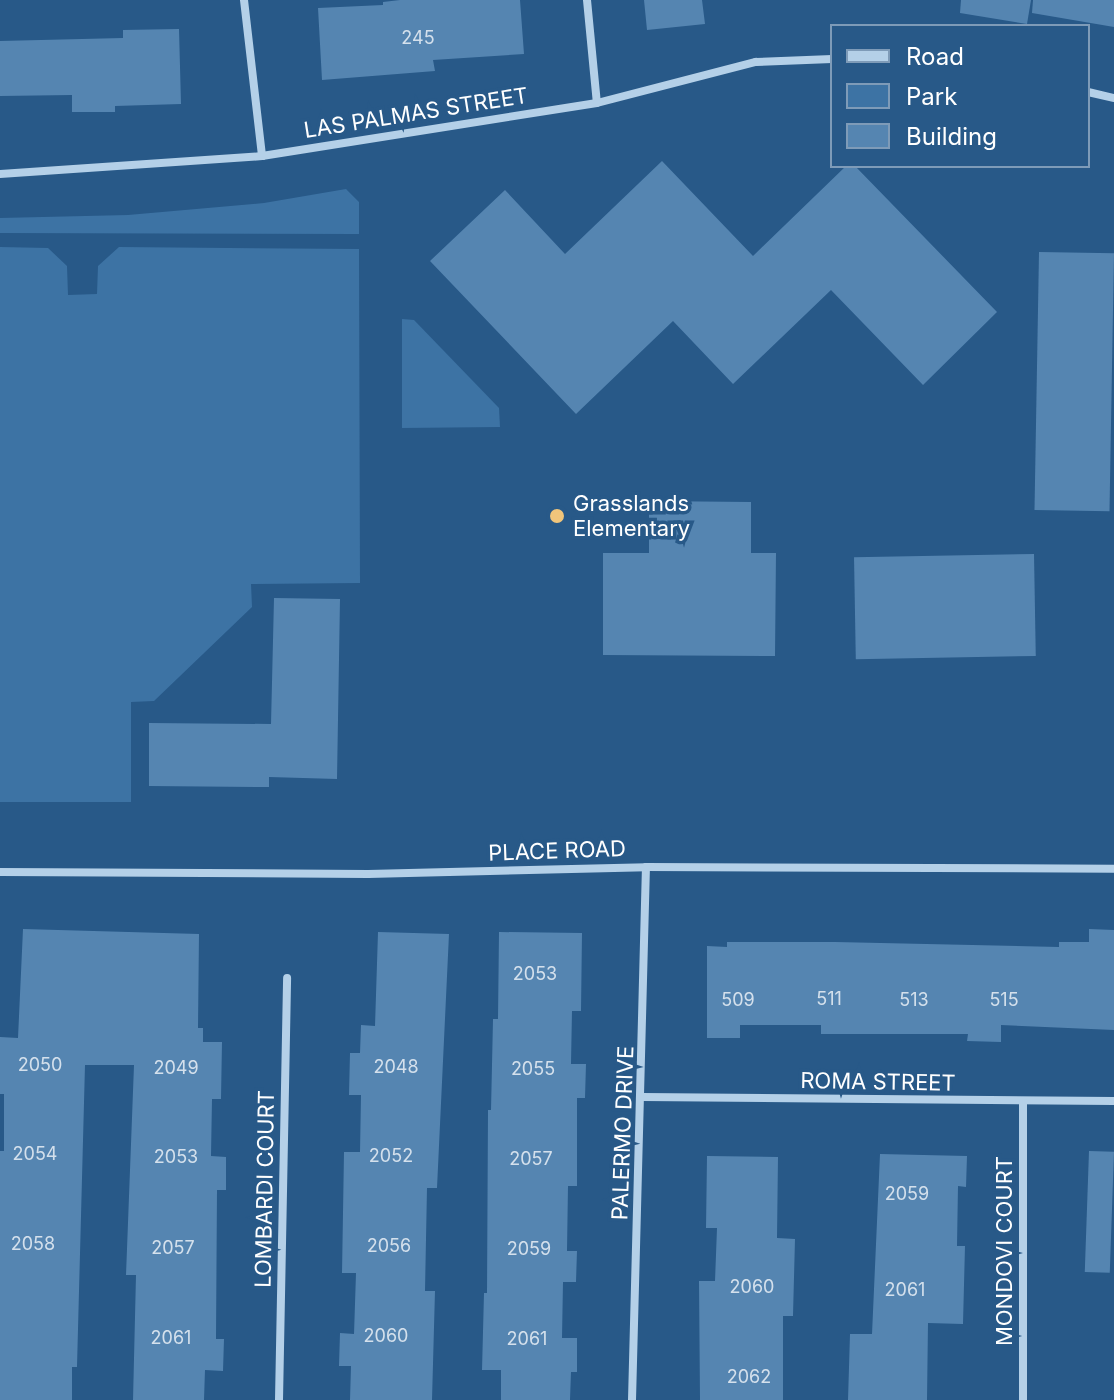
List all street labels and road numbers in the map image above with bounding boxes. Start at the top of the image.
street label: LAS PALMAS STREET [302,82,530,144]
street label: PLACE ROAD [488,835,626,867]
street label: PALERMO DRIVE [607,1045,639,1221]
street label: ROMA STREET [800,1067,956,1097]
street label: LOMBARDI COURT [250,1090,280,1288]
street label: MONDOVI COURT [992,1156,1018,1346]

